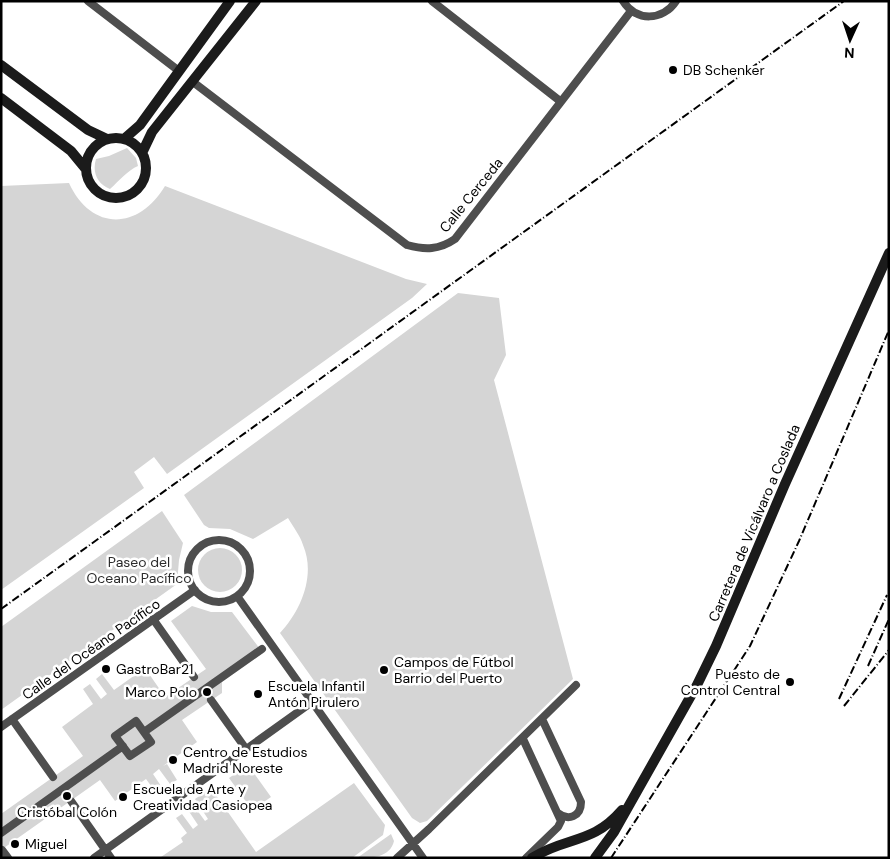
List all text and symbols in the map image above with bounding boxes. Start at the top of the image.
north arrow [825,15,875,65]
text: N [844,44,855,62]
place label: DB Schenker [683,61,765,79]
marker: DB Schenker [667,64,679,76]
street label: Calle Cerceda [435,154,507,236]
street label: Carretera de Vicálvaro a Coslada [704,422,804,624]
park label: Paseo del Oceano Pacífico [86,553,192,587]
street label: Calle del Océano Pacífico [19,594,163,704]
place label: Campos de Fútbol Barrio del Puerto [394,653,514,687]
place label: GastroBar21 [116,660,193,678]
marker: GastroBar21 [100,663,112,675]
marker: Campos de Fútbol Barrio del Puerto [378,664,390,676]
place label: Puesto de Control Central [681,665,780,699]
marker: Puesto de Control Central [784,676,796,688]
place label: Escuela Infantil Antón Pirulero [268,677,365,711]
place label: Marco Polo [125,683,197,701]
marker: Marco Polo [201,686,213,698]
marker: Escuela Infantil Antón Pirulero [252,688,264,700]
place label: Centro de Estudios Madrid Noreste [183,743,308,777]
marker: Centro de Estudios Madrid Noreste [167,754,179,766]
place label: Escuela de Arte y Creatividad Casiopea [133,780,272,814]
marker: Cristóbal Colón [61,790,73,802]
marker: Escuela de Arte y Creatividad Casiopea [117,791,129,803]
place label: Cristóbal Colón [17,803,117,821]
place label: Miguel [25,835,67,853]
marker: Miguel [9,838,21,850]

